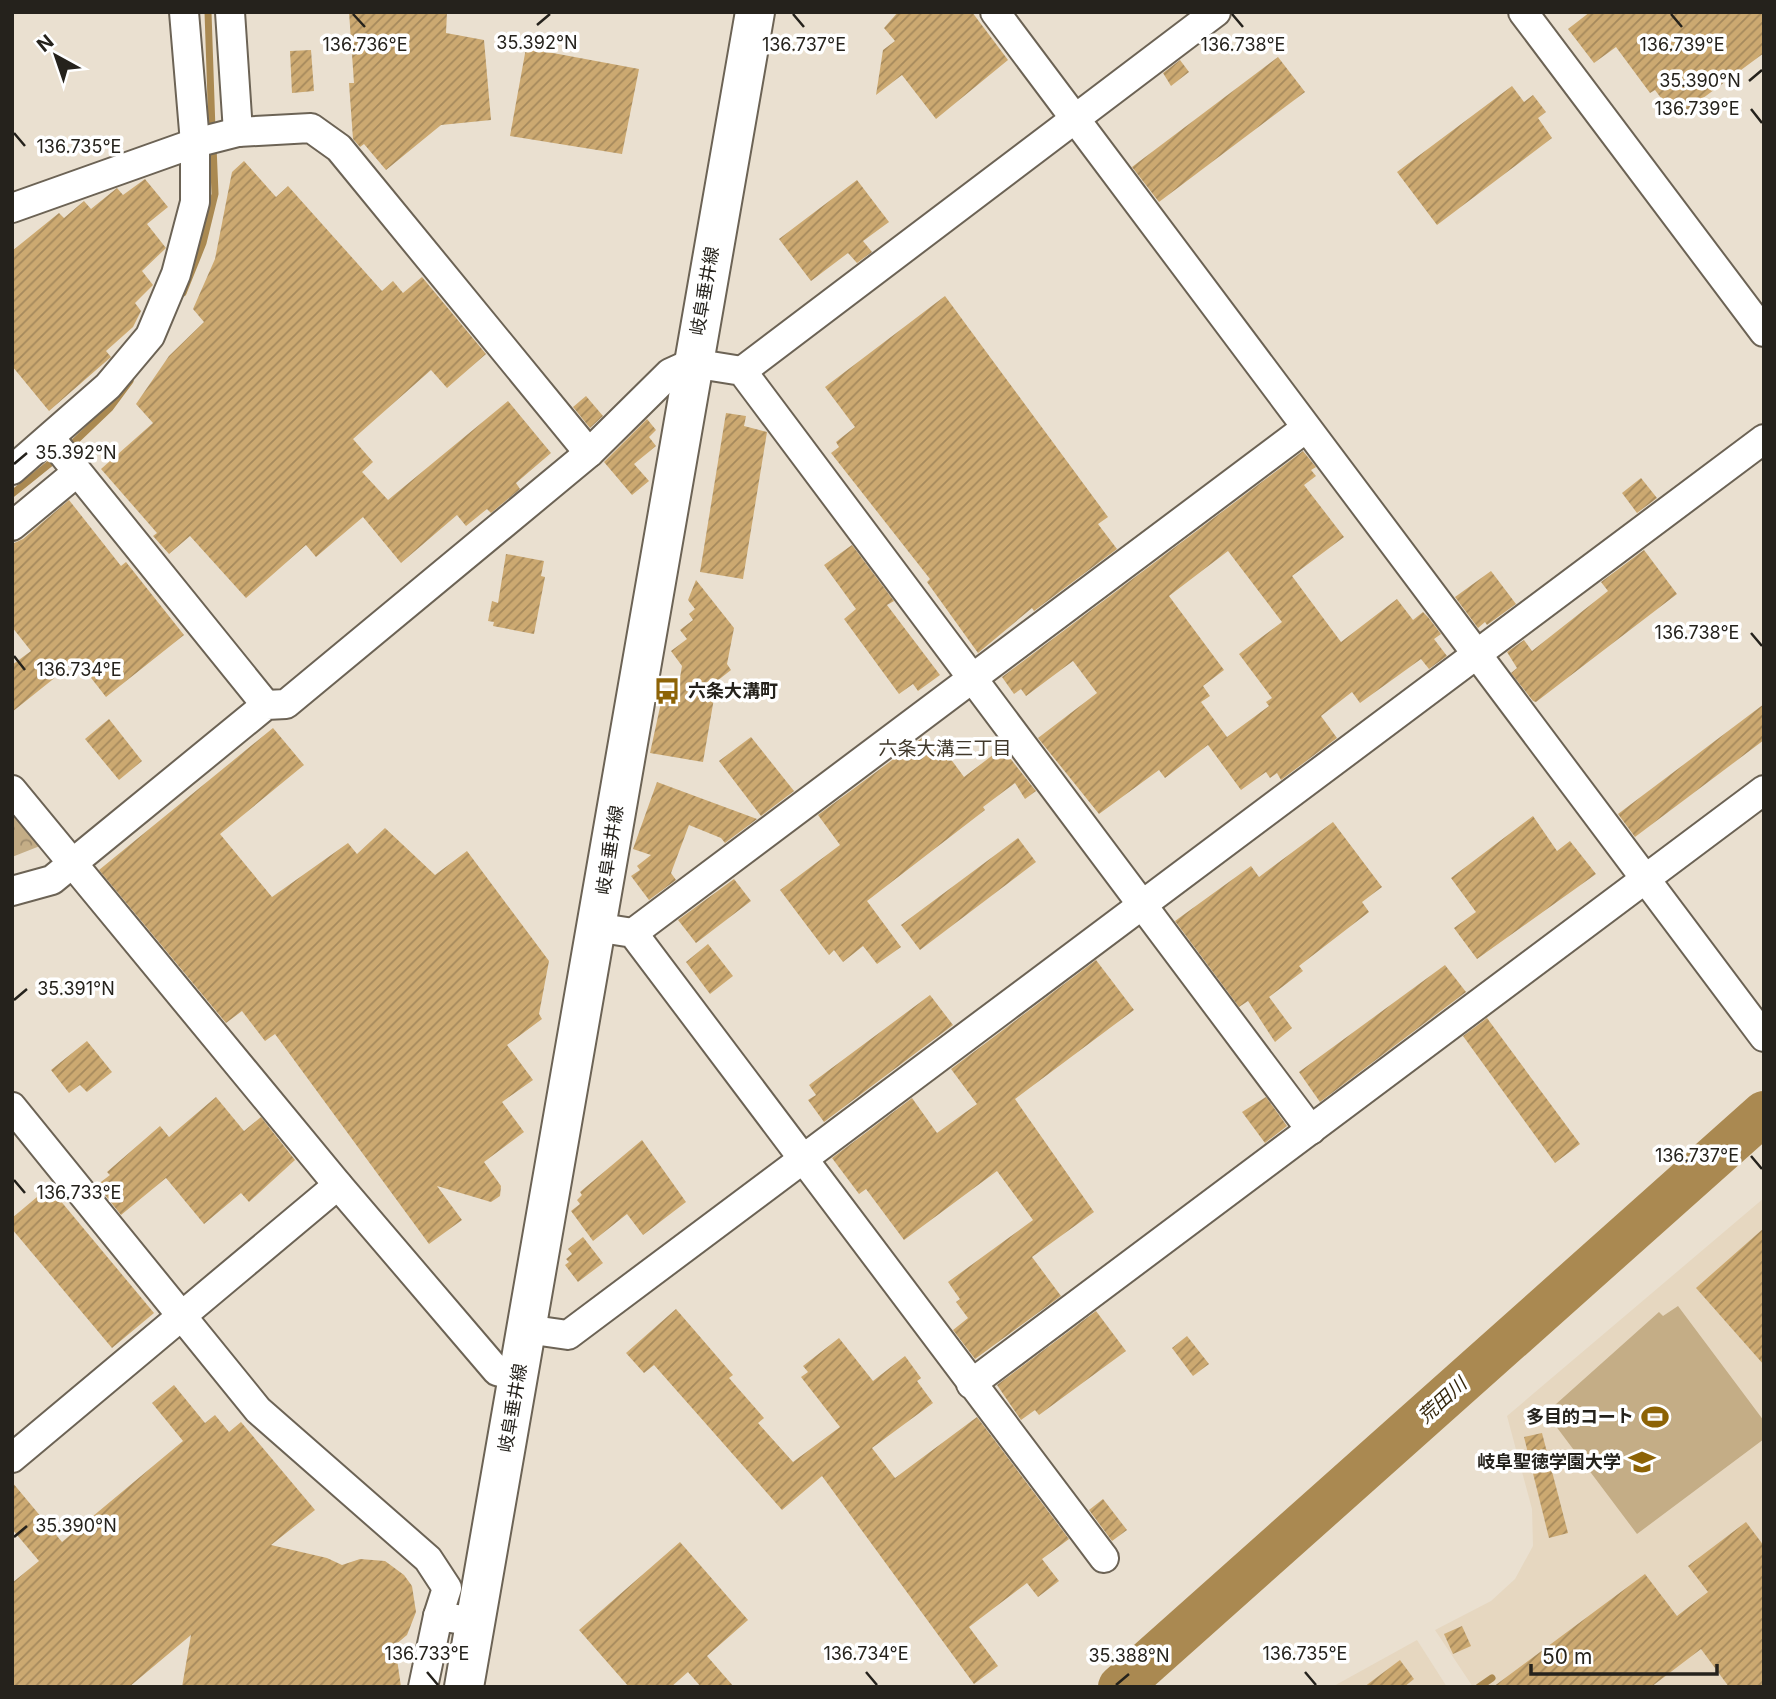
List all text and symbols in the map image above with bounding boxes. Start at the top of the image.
north arrow [21,21,91,91]
text: N [32,30,58,57]
text: 35.392°N [496,32,578,53]
text: 136.736°E [322,34,408,55]
text: 136.737°E [762,34,846,55]
text: 136.738°E [1201,34,1285,55]
text: 136.739°E [1639,34,1725,55]
text: 35.390°N [1659,70,1741,91]
text: 136.739°E [1654,98,1740,119]
text: 136.735°E [37,136,121,157]
street label: 岐阜垂井線 [686,245,723,337]
text: 35.392°N [35,442,117,463]
text: 136.738°E [1655,622,1739,643]
text: 136.734°E [36,659,122,680]
bus stop icon: 六条大溝町 [652,676,682,706]
place label: 六条大溝町 [688,680,778,701]
district label: 六条大溝三丁目 [878,737,1012,760]
street label: 岐阜垂井線 [592,804,627,896]
text: 35.391°N [37,978,115,999]
text: 136.737°E [1655,1145,1739,1166]
text: 136.733°E [37,1182,121,1203]
street label: 岐阜垂井線 [494,1362,531,1454]
water label: 荒田川 [1413,1371,1473,1428]
sports icon: 多目的コート [1640,1402,1670,1432]
place label: 多目的コート [1526,1406,1634,1427]
school or university icon: 岐阜聖徳学園大学 [1627,1447,1657,1477]
place label: 岐阜聖徳学園大学 [1477,1451,1621,1472]
text: 35.390°N [35,1515,117,1536]
scale bar [1531,1632,1716,1676]
text: 136.733°E [385,1643,469,1664]
text: 136.734°E [823,1643,909,1664]
text: 136.735°E [1263,1643,1347,1664]
text: 50 m [1542,1644,1592,1669]
text: 35.388°N [1088,1645,1170,1666]

